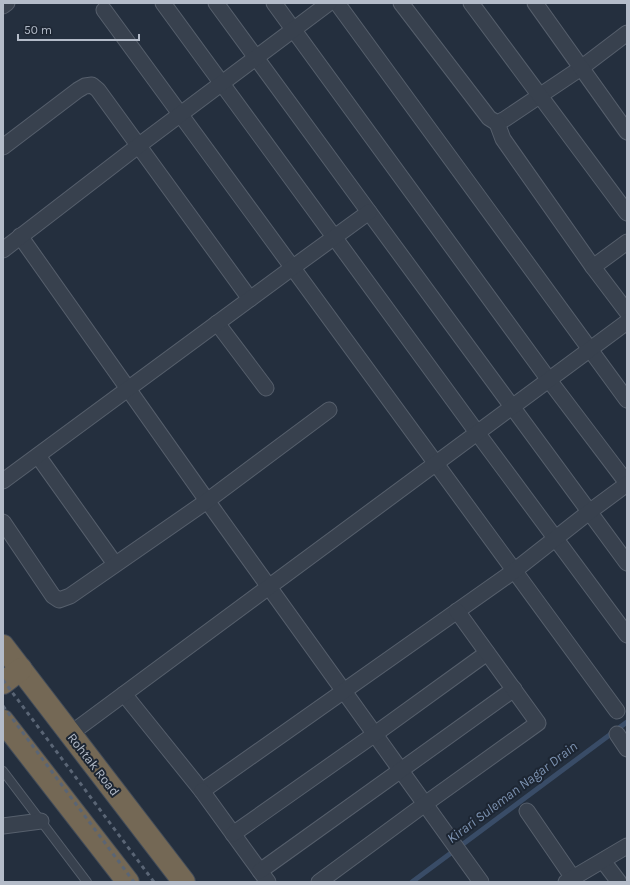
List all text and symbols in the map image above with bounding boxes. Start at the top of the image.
scale bar [18,16,139,42]
text: 50 m [24,23,52,37]
street label: Rohtak Road [65,730,123,799]
water label: Kirari Suleman Nagar Drain [444,738,581,847]

